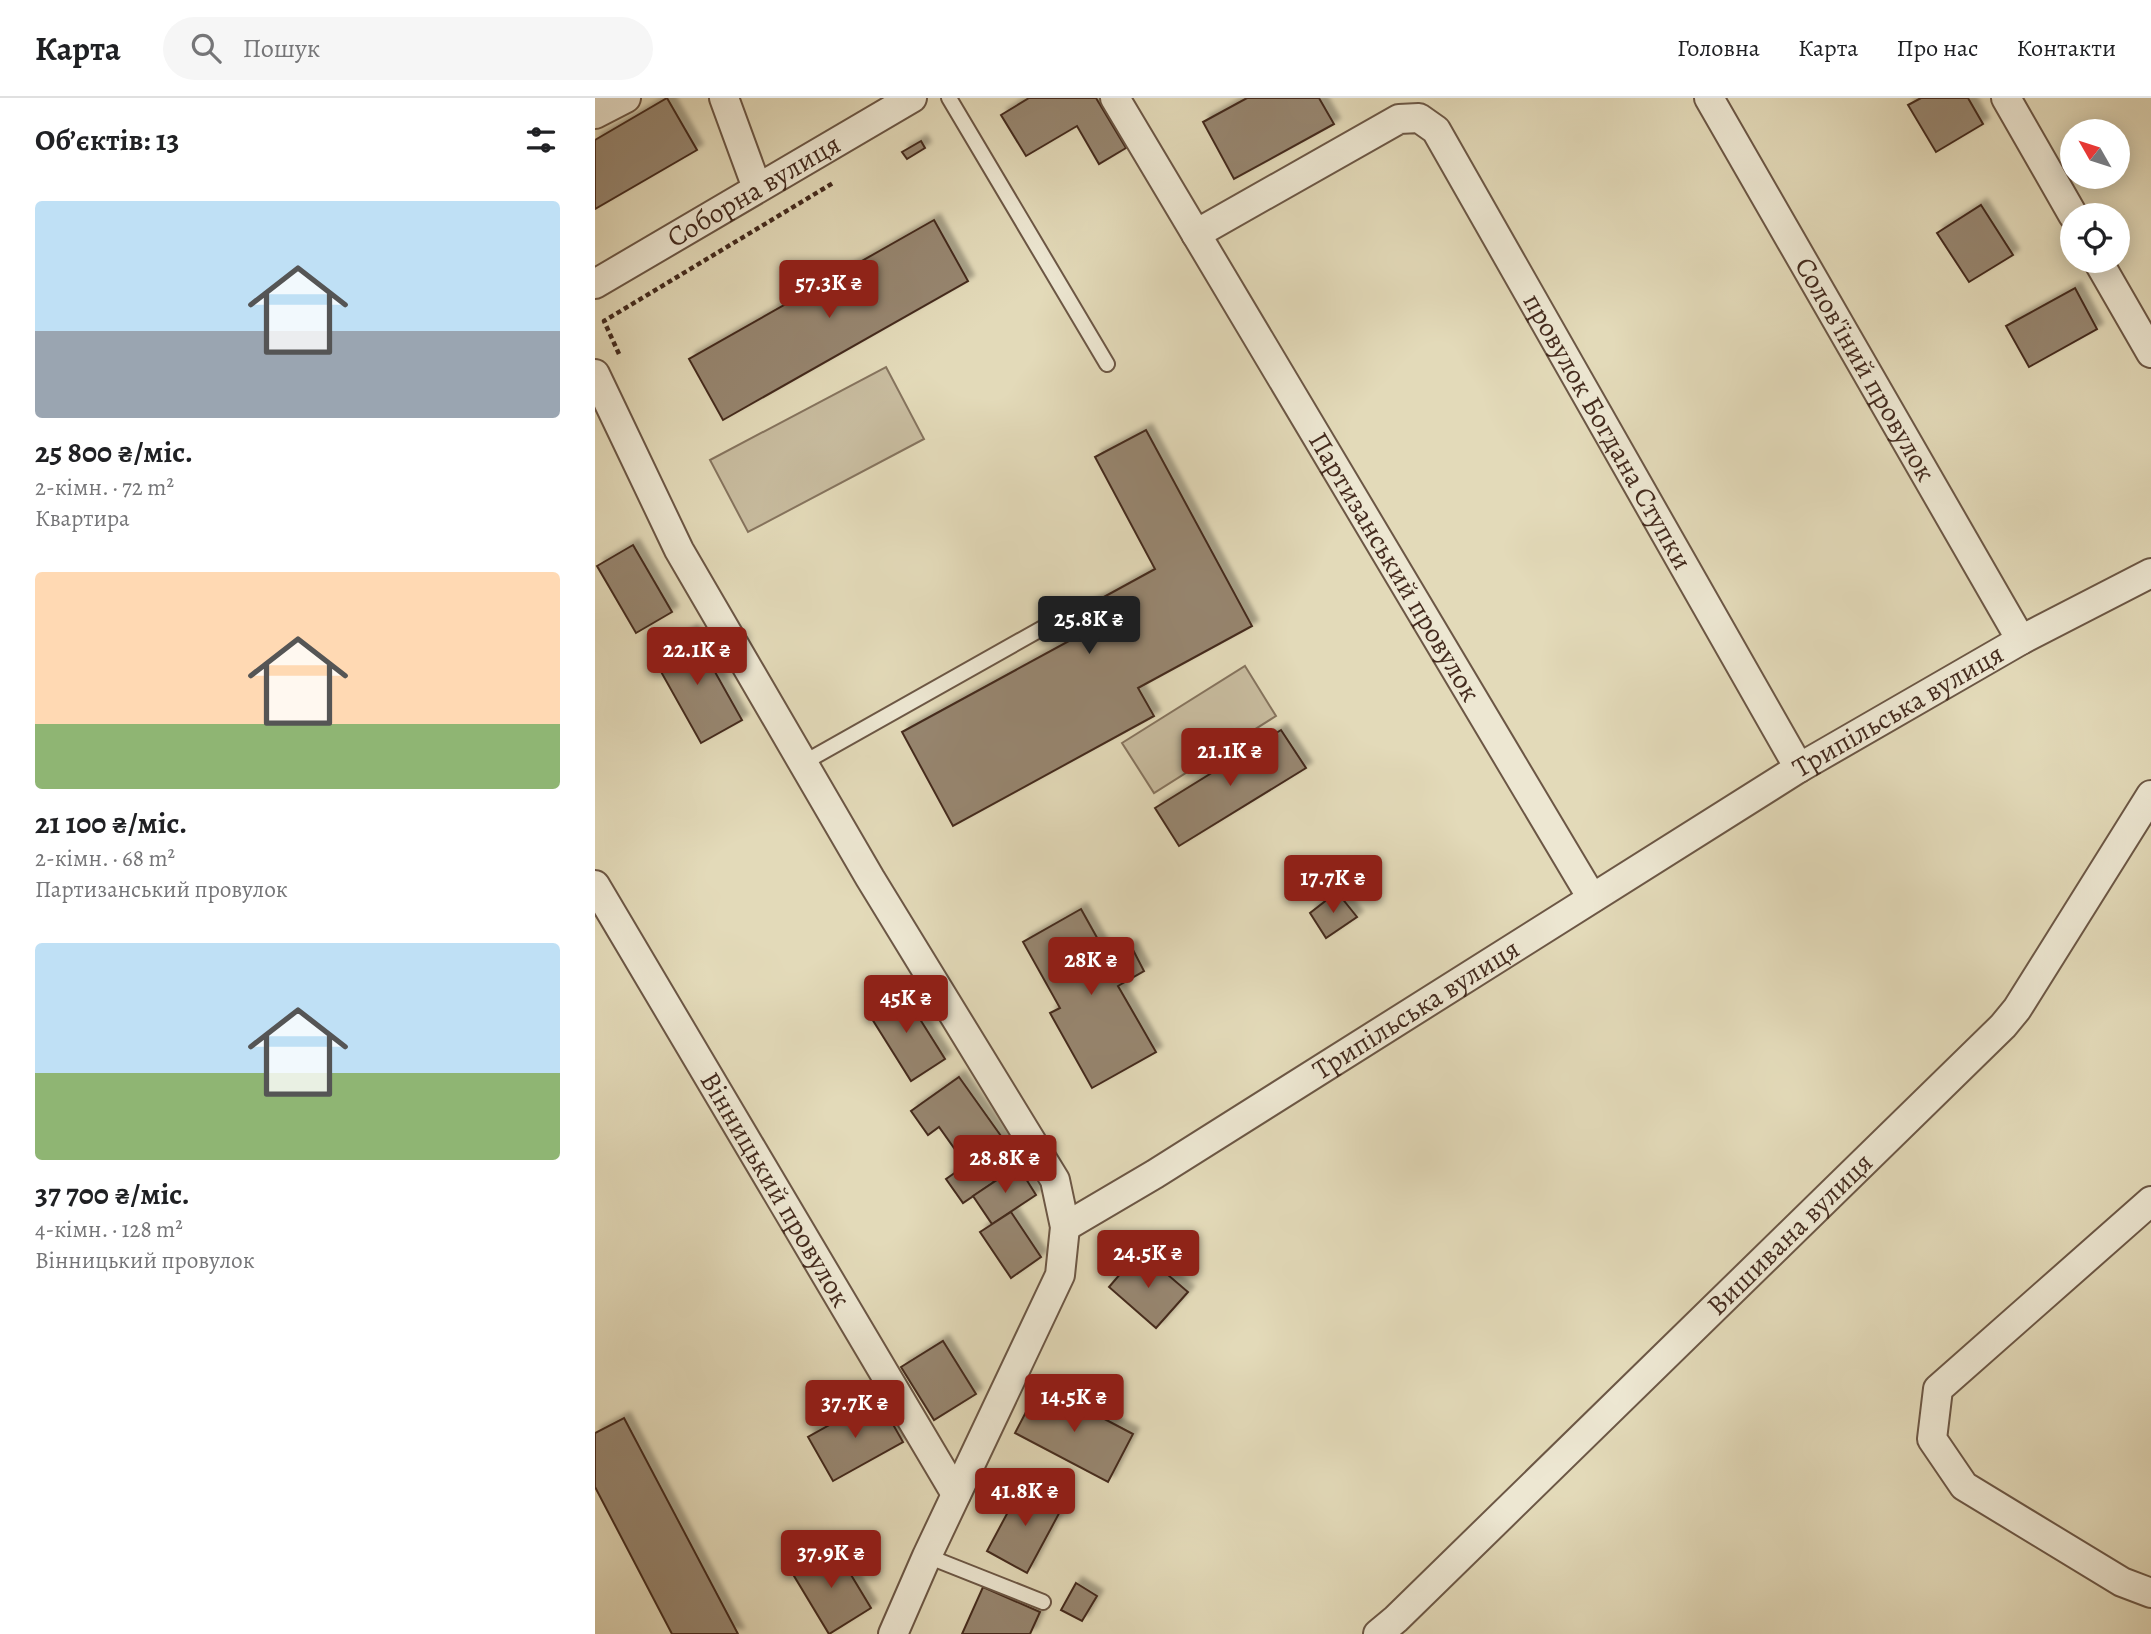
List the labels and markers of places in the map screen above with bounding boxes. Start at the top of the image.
pin: 57.3K ₴ [764,260,894,320]
pin: 25.8K ₴ [1024,596,1154,656]
pin: 22.1K ₴ [632,628,762,687]
pin: 21.1K ₴ [1165,728,1295,788]
pin: 17.7K ₴ [1268,856,1398,915]
pin: 28K ₴ [1042,937,1140,997]
pin: 45K ₴ [857,976,955,1035]
pin: 28.8K ₴ [940,1136,1070,1195]
pin: 24.5K ₴ [1083,1230,1213,1290]
pin: 14.5K ₴ [1009,1374,1139,1434]
pin: 37.7K ₴ [790,1380,920,1440]
pin: 41.8K ₴ [960,1468,1090,1528]
pin: 37.9K ₴ [766,1530,896,1590]

